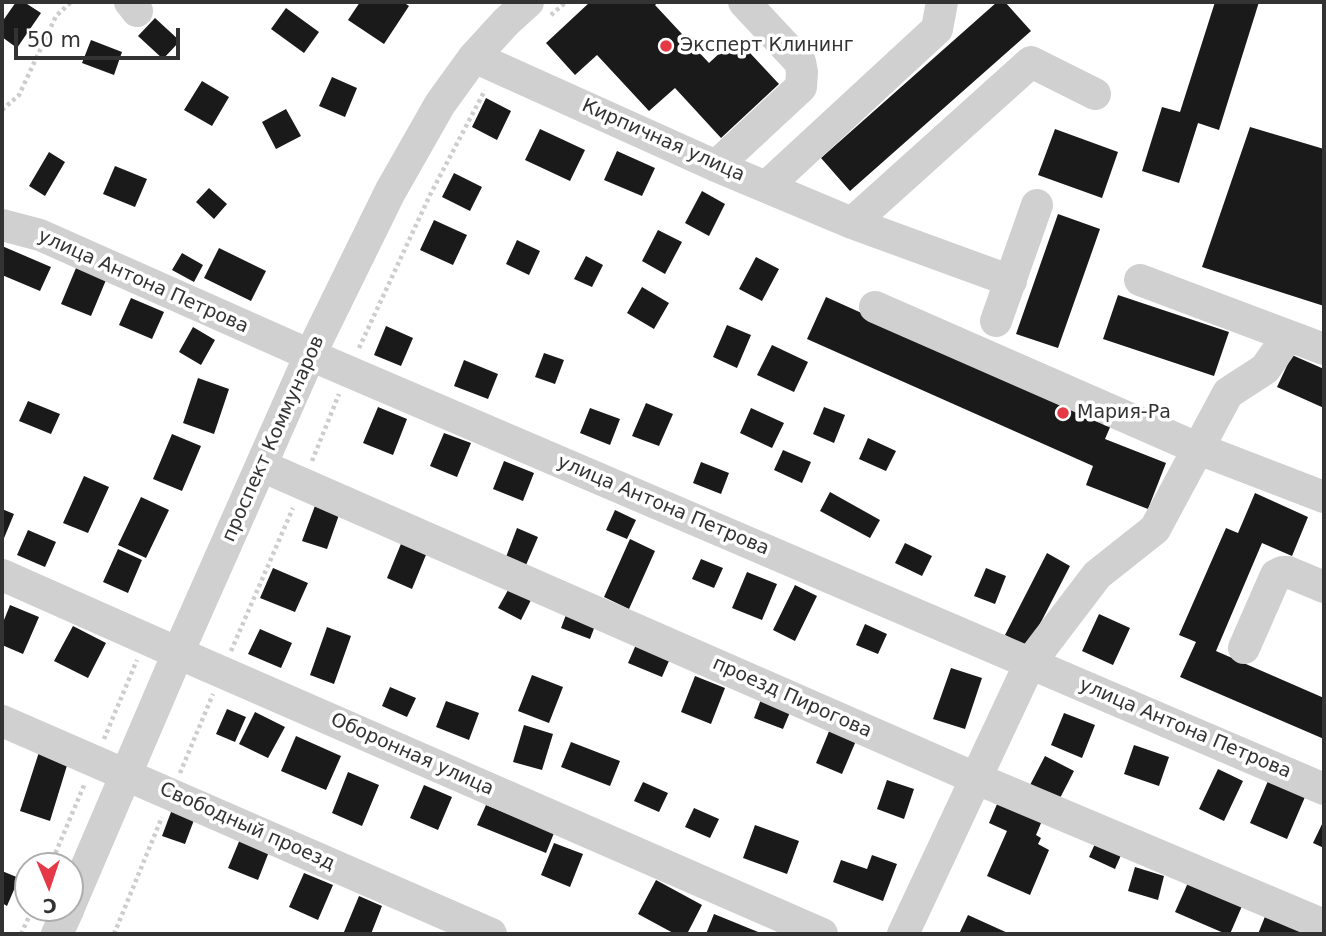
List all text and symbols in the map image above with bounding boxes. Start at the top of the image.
scale bar [18,14,184,58]
text: 50 m [27,28,81,52]
place label: Эксперт Клининг [680,35,854,57]
marker: Эксперт Клининг [658,38,674,54]
street label: Кирпичная улица [578,95,748,187]
street label: улица Антона Петрова [34,225,252,339]
street label: проспект Коммунаров [218,332,330,546]
place label: Мария-Ра [1077,402,1171,424]
marker: Мария-Ра [1055,405,1071,421]
street label: улица Антона Петрова [554,451,772,561]
street label: проезд Пирогова [709,653,875,743]
street label: улица Антона Петрова [1076,674,1294,784]
street label: Оборонная улица [327,709,497,801]
street label: Свободный проезд [156,778,338,876]
north arrow [14,852,84,922]
text: С [42,895,57,917]

